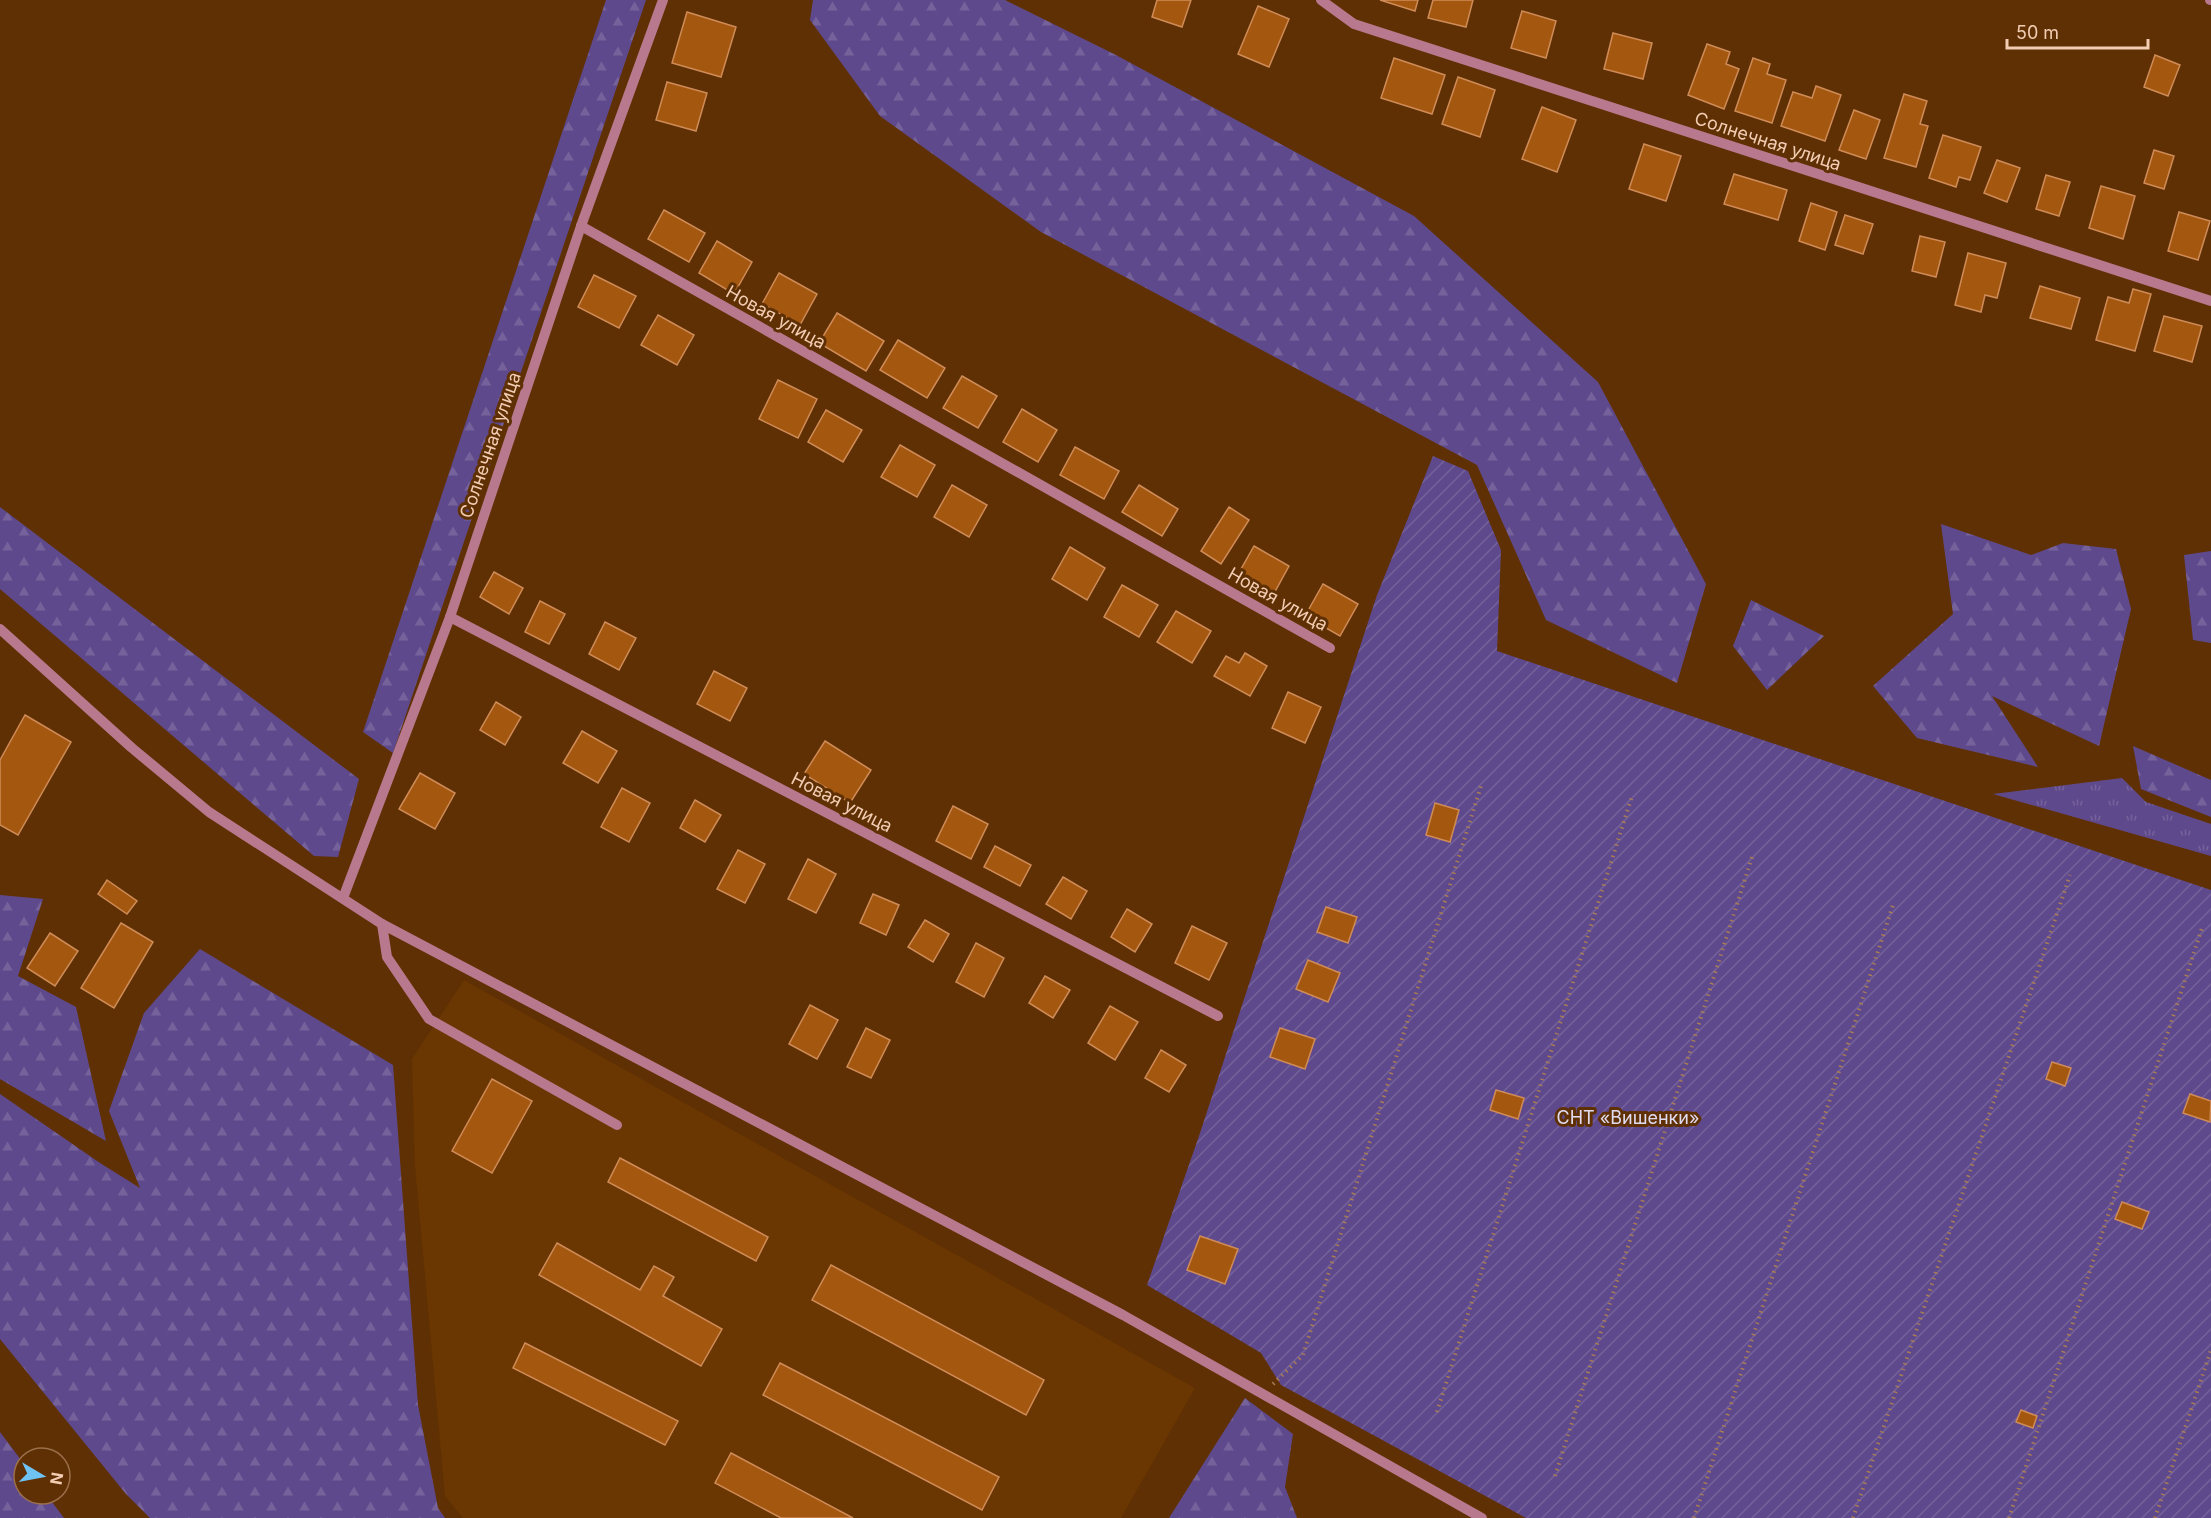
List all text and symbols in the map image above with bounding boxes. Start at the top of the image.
scale bar [2007,12,2148,50]
text: 50 m [2016,22,2059,43]
street label: Солнечная улица [1692,107,1844,175]
street label: Новая улица [723,281,829,353]
street label: Солнечная улица [455,369,525,521]
street label: Новая улица [1225,563,1331,635]
street label: Новая улица [788,768,896,836]
park label: СНТ «Вишенки» [1557,1107,1699,1128]
north arrow [12,1446,72,1506]
text: N [46,1471,68,1486]

